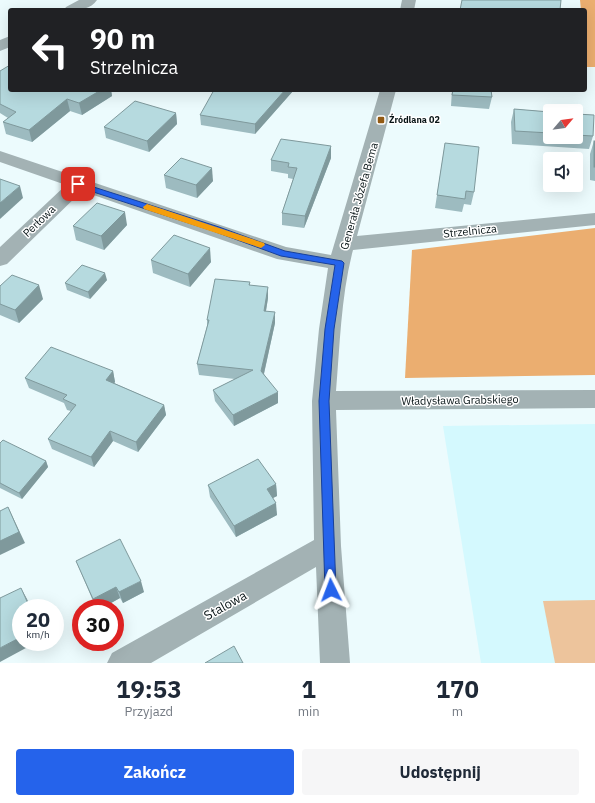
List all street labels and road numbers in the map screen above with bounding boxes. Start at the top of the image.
street label: Generała Józefa Bema [337,141,381,251]
street label: Perłowa [20,202,58,240]
street label: Strzelnicza [443,221,498,241]
street label: Władysława Grabskiego [401,392,519,408]
street label: Stalowa [201,587,250,624]

